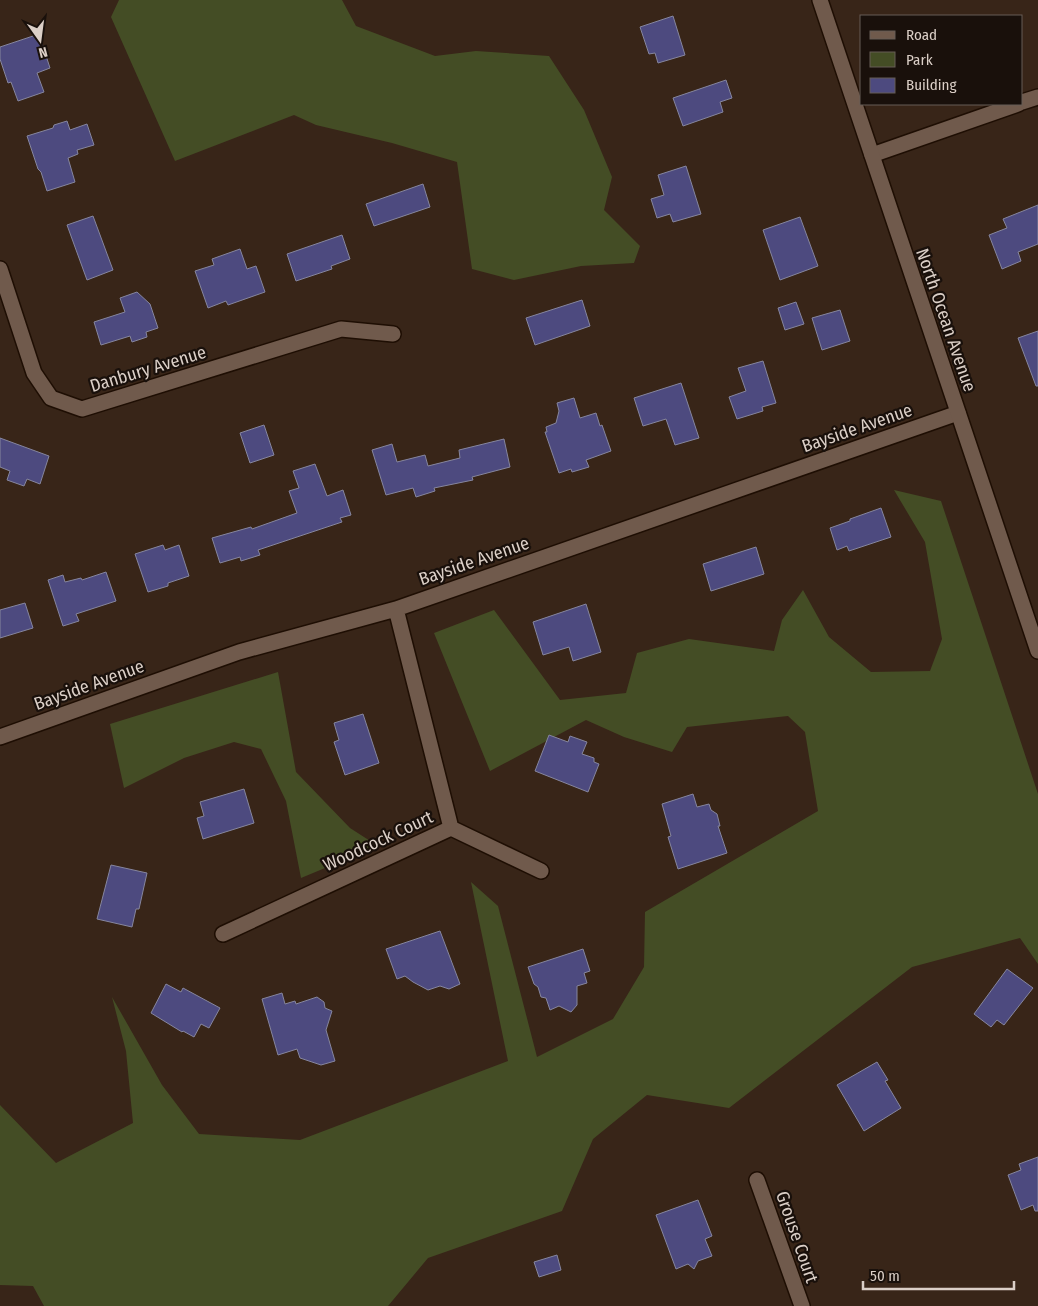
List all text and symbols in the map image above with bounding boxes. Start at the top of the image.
north arrow [15,15,65,65]
legend [860,15,1023,105]
text: Road [906,26,937,44]
text: N [37,43,49,61]
text: Park [906,51,933,69]
text: Building [906,76,957,94]
street label: North Ocean Avenue [911,245,981,395]
street label: Danbury Avenue [87,341,209,397]
street label: Bayside Avenue [799,399,915,457]
street label: Bayside Avenue [416,532,532,590]
street label: Bayside Avenue [31,655,147,715]
street label: Woodcock Court [319,806,437,876]
street label: Grouse Court [771,1188,823,1286]
scale bar [863,1258,1014,1290]
text: 50 m [870,1267,900,1285]

